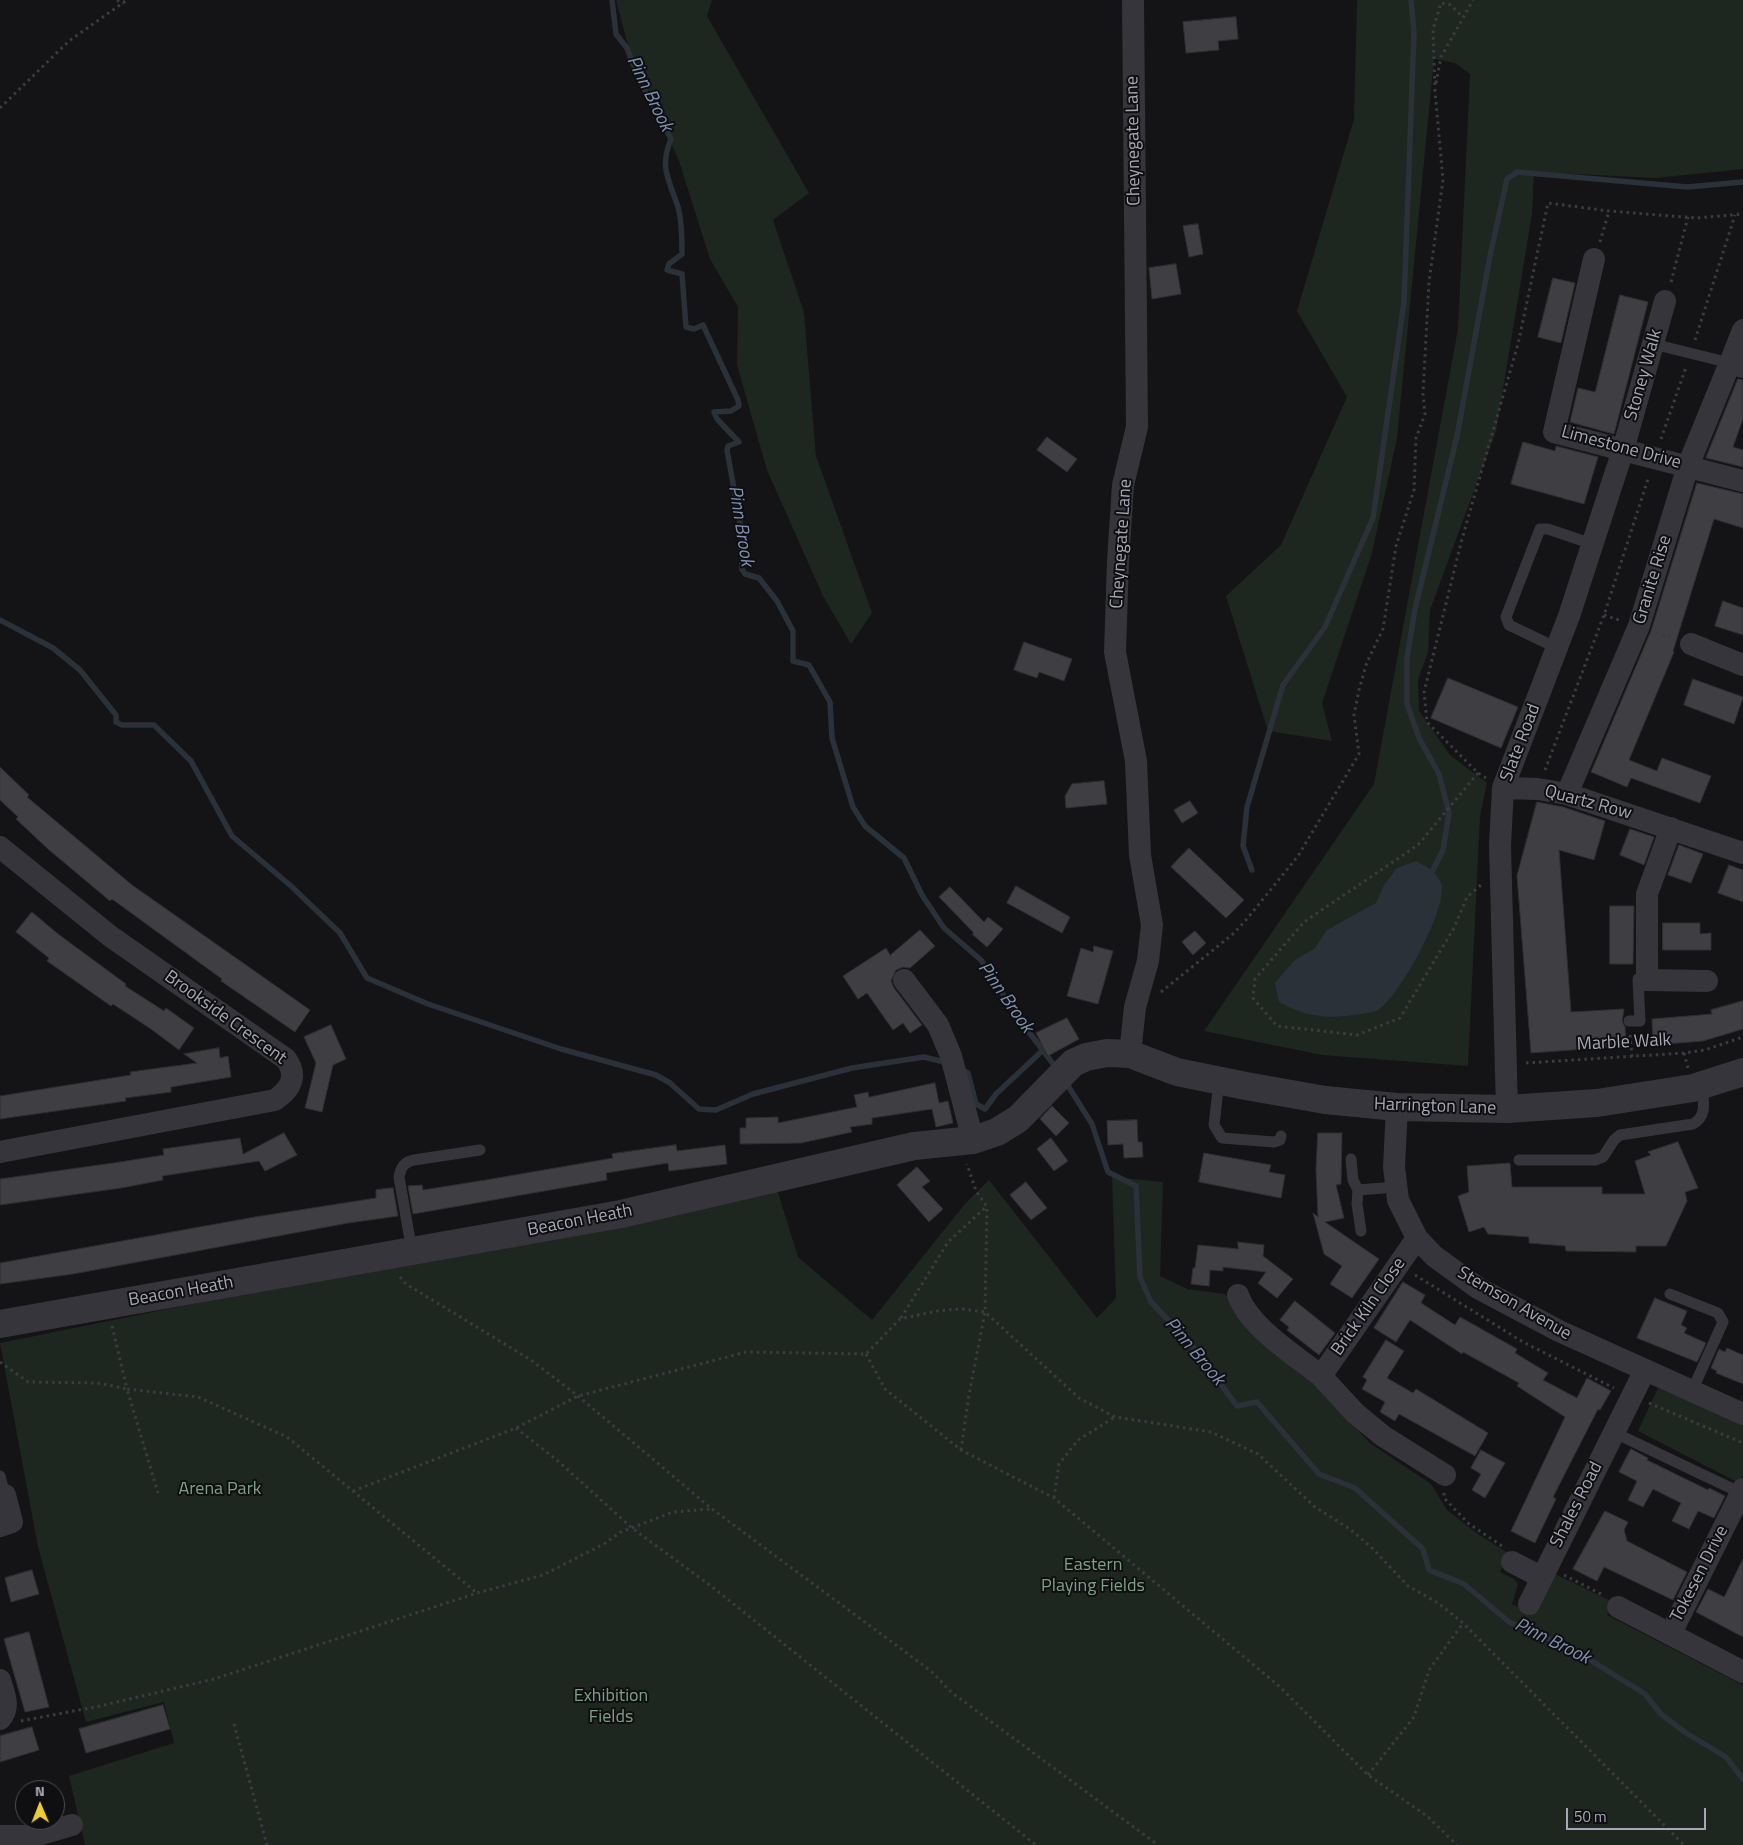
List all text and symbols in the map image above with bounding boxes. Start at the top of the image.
water label: Pinn Brook [621,52,677,136]
street label: Cheynegate Lane [1122,76,1146,206]
street label: Stoney Walk [1621,327,1667,423]
street label: Limestone Drive [1559,422,1683,474]
street label: Cheynegate Lane [1107,478,1137,610]
water label: Pinn Brook [722,484,758,568]
street label: Granite Rise [1629,533,1677,627]
street label: Slate Road [1496,701,1546,785]
street label: Quartz Row [1542,781,1634,825]
water label: Pinn Brook [972,958,1038,1038]
street label: Brookside Crescent [160,966,290,1070]
street label: Marble Walk [1576,1030,1672,1056]
street label: Harrington Lane [1373,1094,1497,1120]
street label: Beacon Heath [526,1200,634,1242]
street label: Brick Kiln Close [1327,1254,1411,1360]
street label: Stemson Avenue [1453,1263,1575,1345]
street label: Beacon Heath [127,1272,235,1312]
water label: Pinn Brook [1159,1314,1229,1390]
street label: Shales Road [1546,1459,1608,1551]
park label: Arena Park [179,1479,261,1501]
street label: Tokesen Drive [1666,1522,1734,1626]
park label: Eastern Playing Fields [1041,1555,1145,1598]
water label: Pinn Brook [1510,1614,1594,1670]
park label: Exhibition Fields [574,1686,648,1728]
north arrow [15,1780,65,1830]
text: N [35,1780,45,1801]
scale bar [1568,1798,1708,1830]
text: 50 m [1574,1805,1607,1828]

